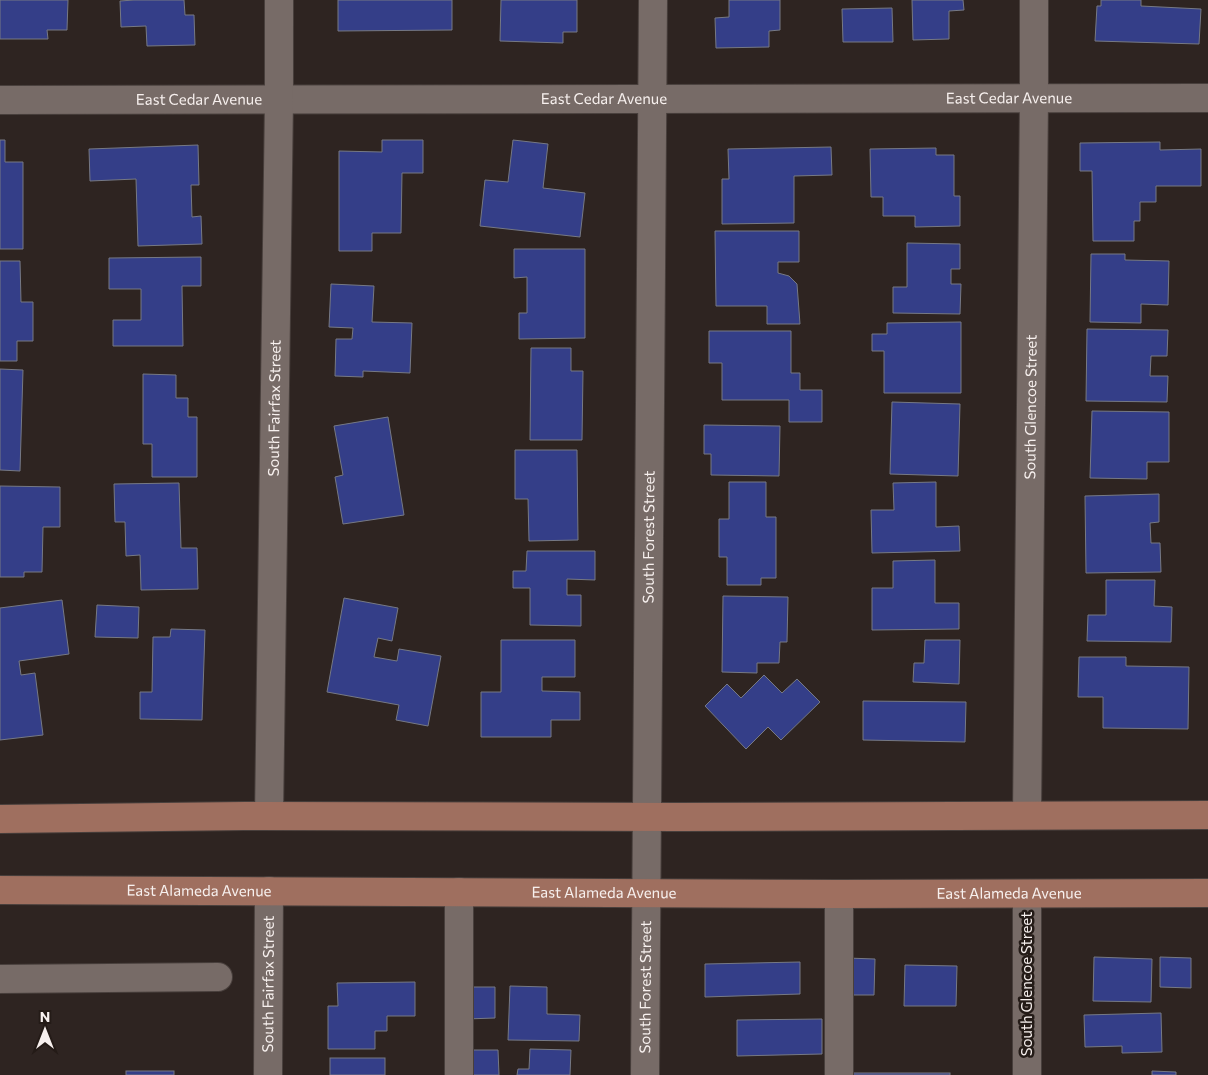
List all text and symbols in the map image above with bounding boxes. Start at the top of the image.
street label: East Cedar Avenue [946,88,1072,106]
street label: East Cedar Avenue [541,89,667,107]
street label: East Cedar Avenue [136,90,262,108]
street label: South Glencoe Street [1020,335,1040,479]
street label: South Fairfax Street [264,340,284,477]
street label: South Forest Street [639,470,657,604]
street label: East Alameda Avenue [126,881,272,899]
street label: East Alameda Avenue [531,883,677,901]
street label: East Alameda Avenue [936,883,1082,902]
street label: South Glencoe Street [1017,912,1035,1056]
street label: South Fairfax Street [258,916,277,1052]
street label: South Forest Street [635,920,654,1054]
north arrow [20,1005,70,1055]
text: N [40,1008,50,1025]

